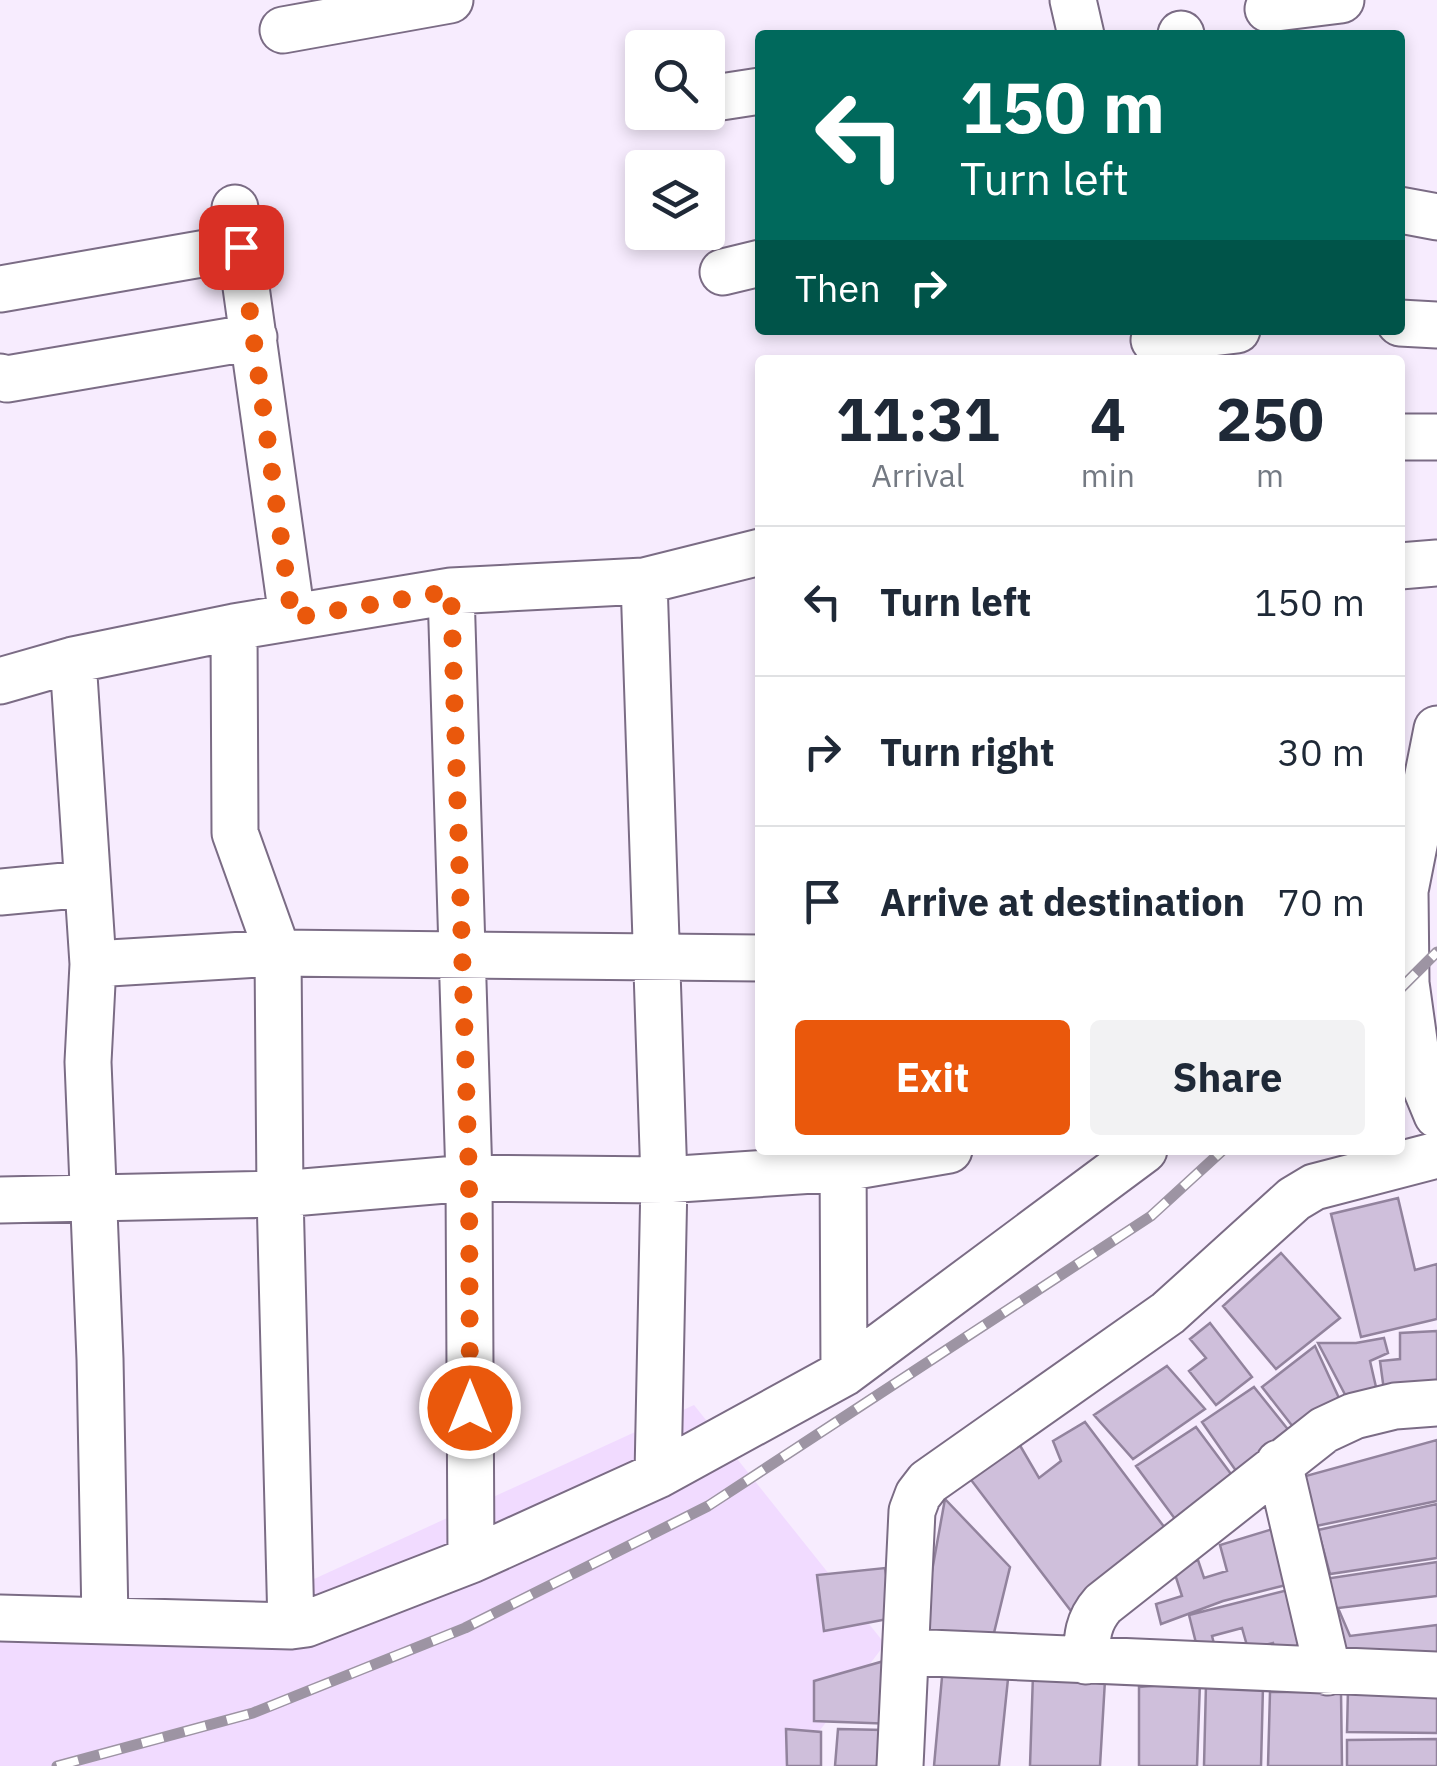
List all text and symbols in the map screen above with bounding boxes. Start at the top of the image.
map controls [625,30,725,250]
button: search [625,30,725,130]
text: 150 m [960,61,1165,152]
icon: left [795,70,925,200]
text: Turn left [960,149,1129,207]
button: layers [625,150,725,250]
pin [199,205,284,290]
icon: arrive [214,220,269,275]
icon: right [901,260,956,315]
text: Then [795,263,881,312]
text: 11:31 [836,379,1000,458]
text: 4 [1090,379,1126,458]
text: 250 [1216,379,1324,458]
text: Arrival [871,454,965,496]
text: min [1081,454,1135,496]
text: m [1256,454,1284,496]
icon: left [795,574,850,629]
text: Turn left [880,577,1031,626]
text: 150 m [1254,577,1365,626]
icon: right [795,724,850,779]
text: Turn right [880,727,1055,776]
text: 30 m [1277,727,1365,776]
icon: arrive [795,874,850,929]
text: Arrive at destination [880,877,1245,926]
text: 70 m [1277,877,1365,926]
button: Exit [795,1020,1070,1135]
button: Share [1090,1020,1365,1135]
position arrow [418,1356,522,1460]

